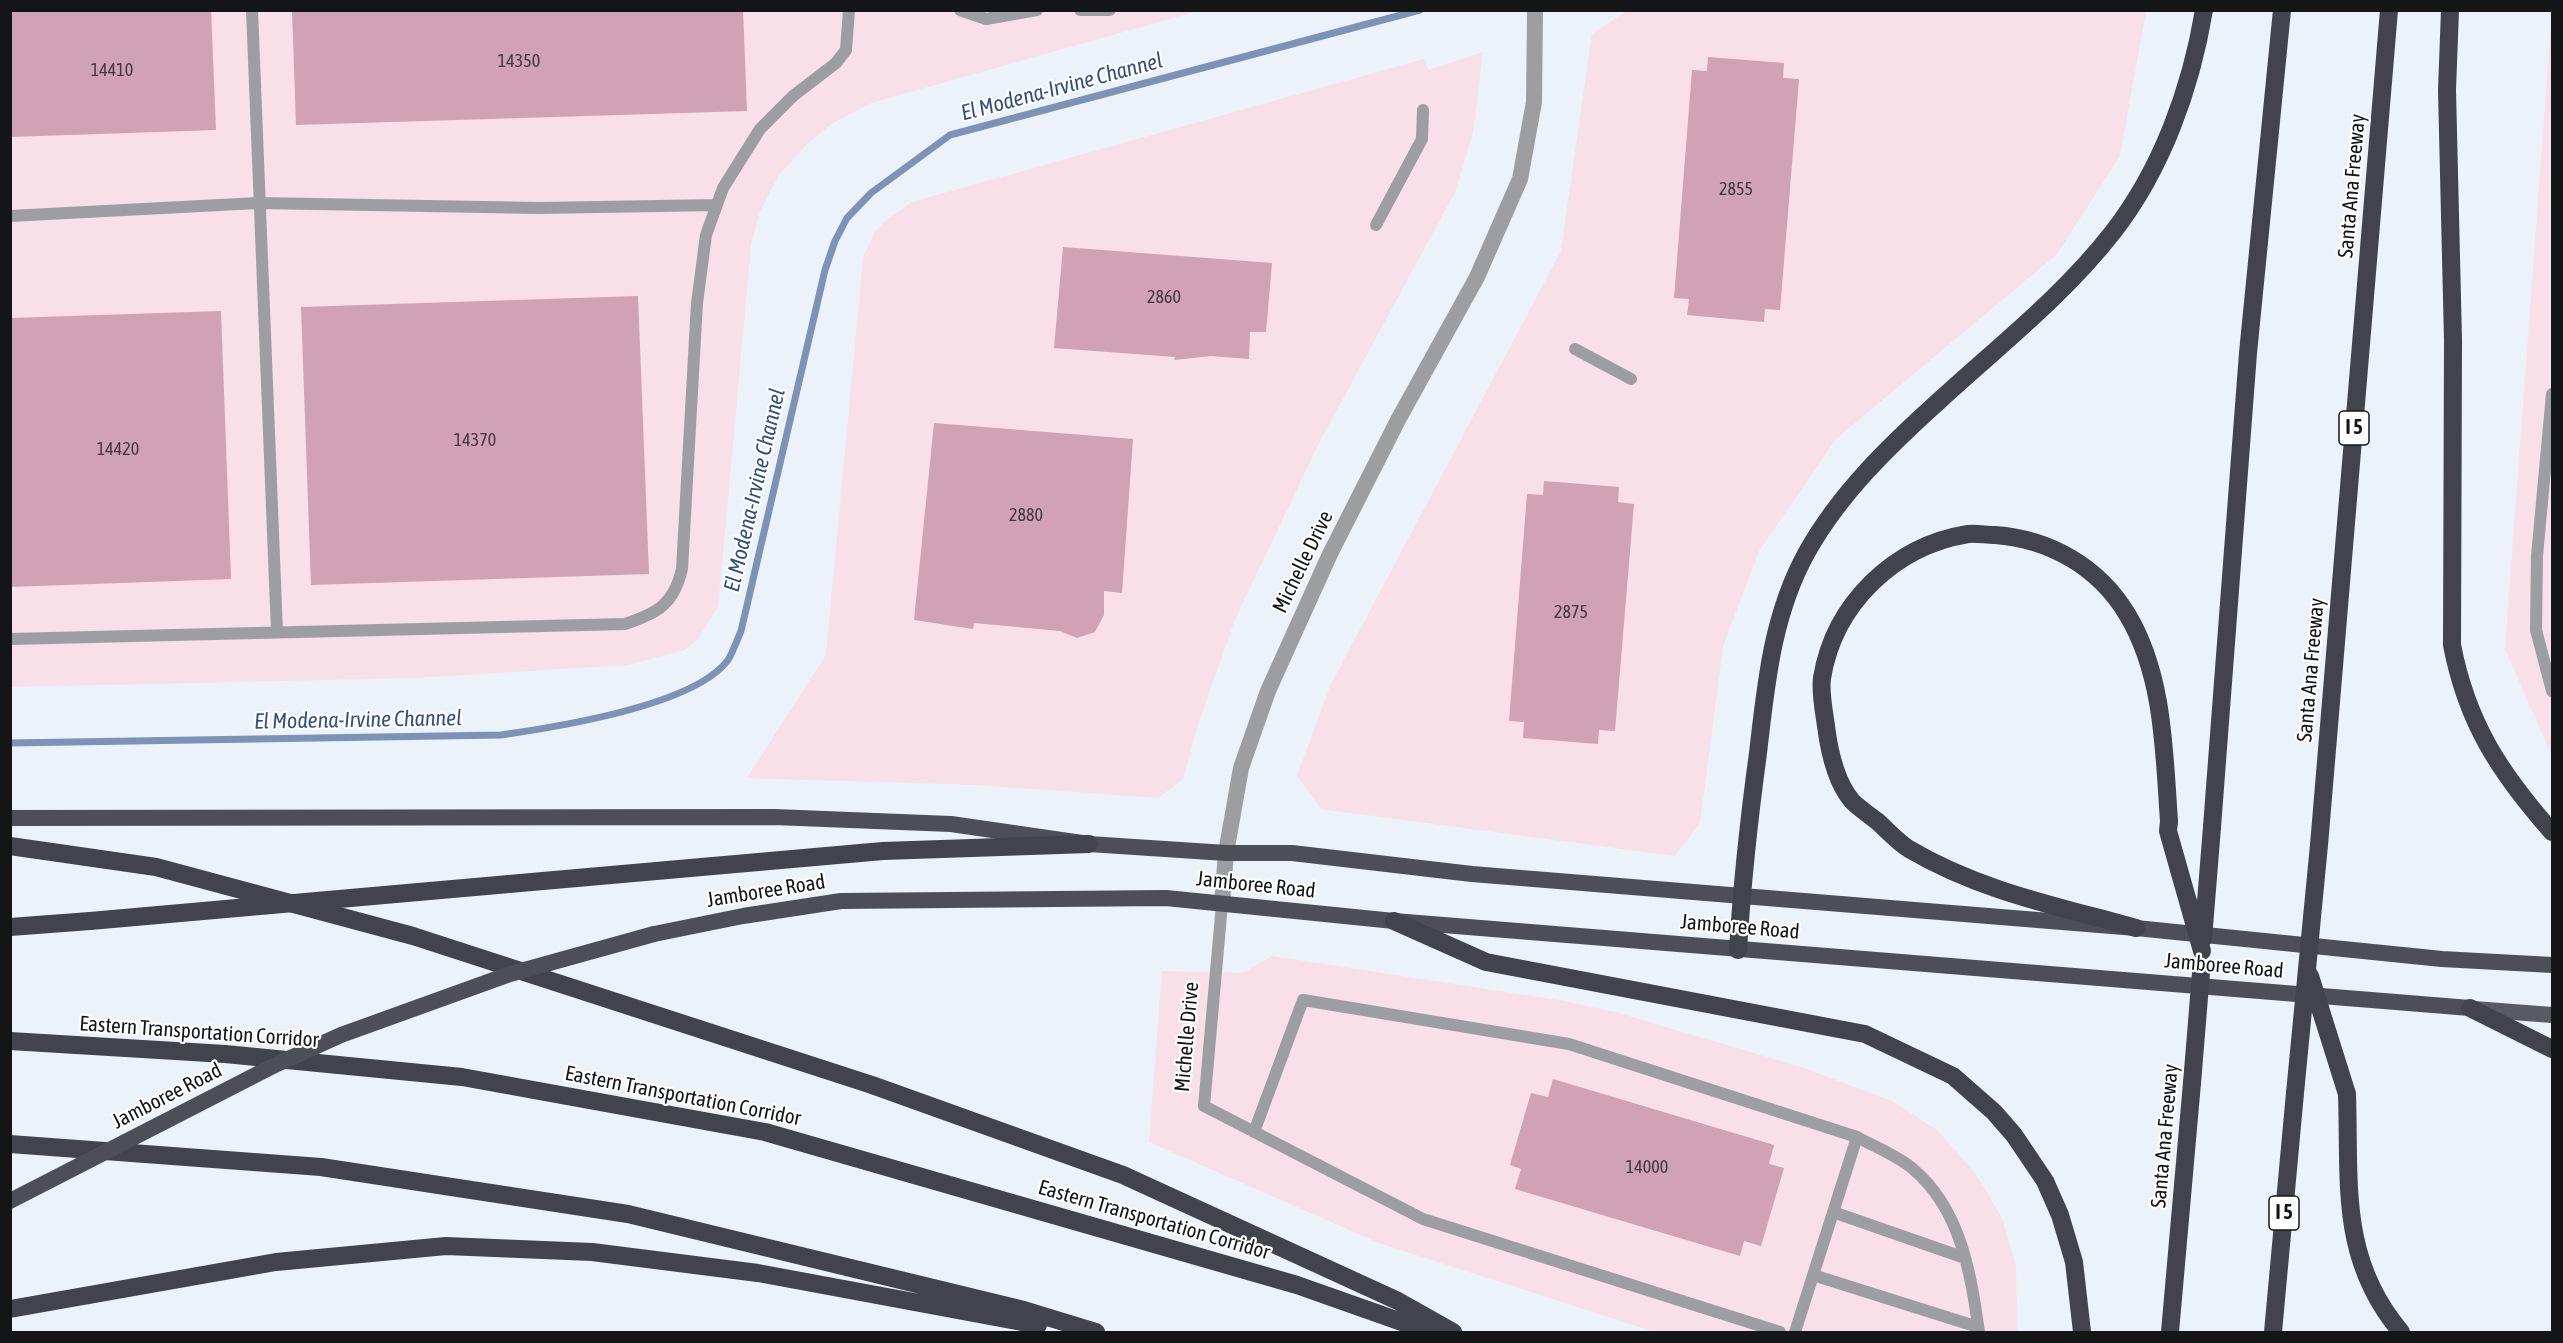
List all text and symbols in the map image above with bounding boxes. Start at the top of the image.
water label: El Modena-Irvine Channel [958,47,1166,127]
house number: 14350 [498,50,540,72]
house number: 14410 [91,59,133,81]
street label: Santa Ana Freeway [2333,113,2371,259]
house number: 2855 [1719,178,1753,200]
house number: 2860 [1147,286,1181,308]
water label: El Modena-Irvine Channel [719,386,791,594]
road number: I 5 [2339,411,2369,445]
house number: 14370 [454,429,496,451]
house number: 14420 [97,438,139,460]
house number: 2880 [1009,504,1043,526]
street label: Michelle Drive [1267,507,1339,617]
street label: Santa Ana Freeway [2292,597,2330,743]
house number: 2875 [1554,601,1588,623]
water label: El Modena-Irvine Channel [254,705,462,735]
street label: Jamboree Road [1195,866,1317,904]
street label: Jamboree Road [705,869,827,913]
street label: Jamboree Road [1679,909,1801,945]
street label: Jamboree Road [2163,948,2285,984]
street label: Michelle Drive [1170,981,1204,1093]
street label: Eastern Transportation Corridor [78,1011,320,1053]
street label: Jamboree Road [108,1058,226,1134]
street label: Eastern Transportation Corridor [563,1061,803,1131]
street label: Santa Ana Freeway [2146,1063,2184,1209]
house number: 14000 [1626,1156,1668,1178]
street label: Eastern Transportation Corridor [1035,1175,1273,1265]
road number: I 5 [2269,1196,2299,1230]

